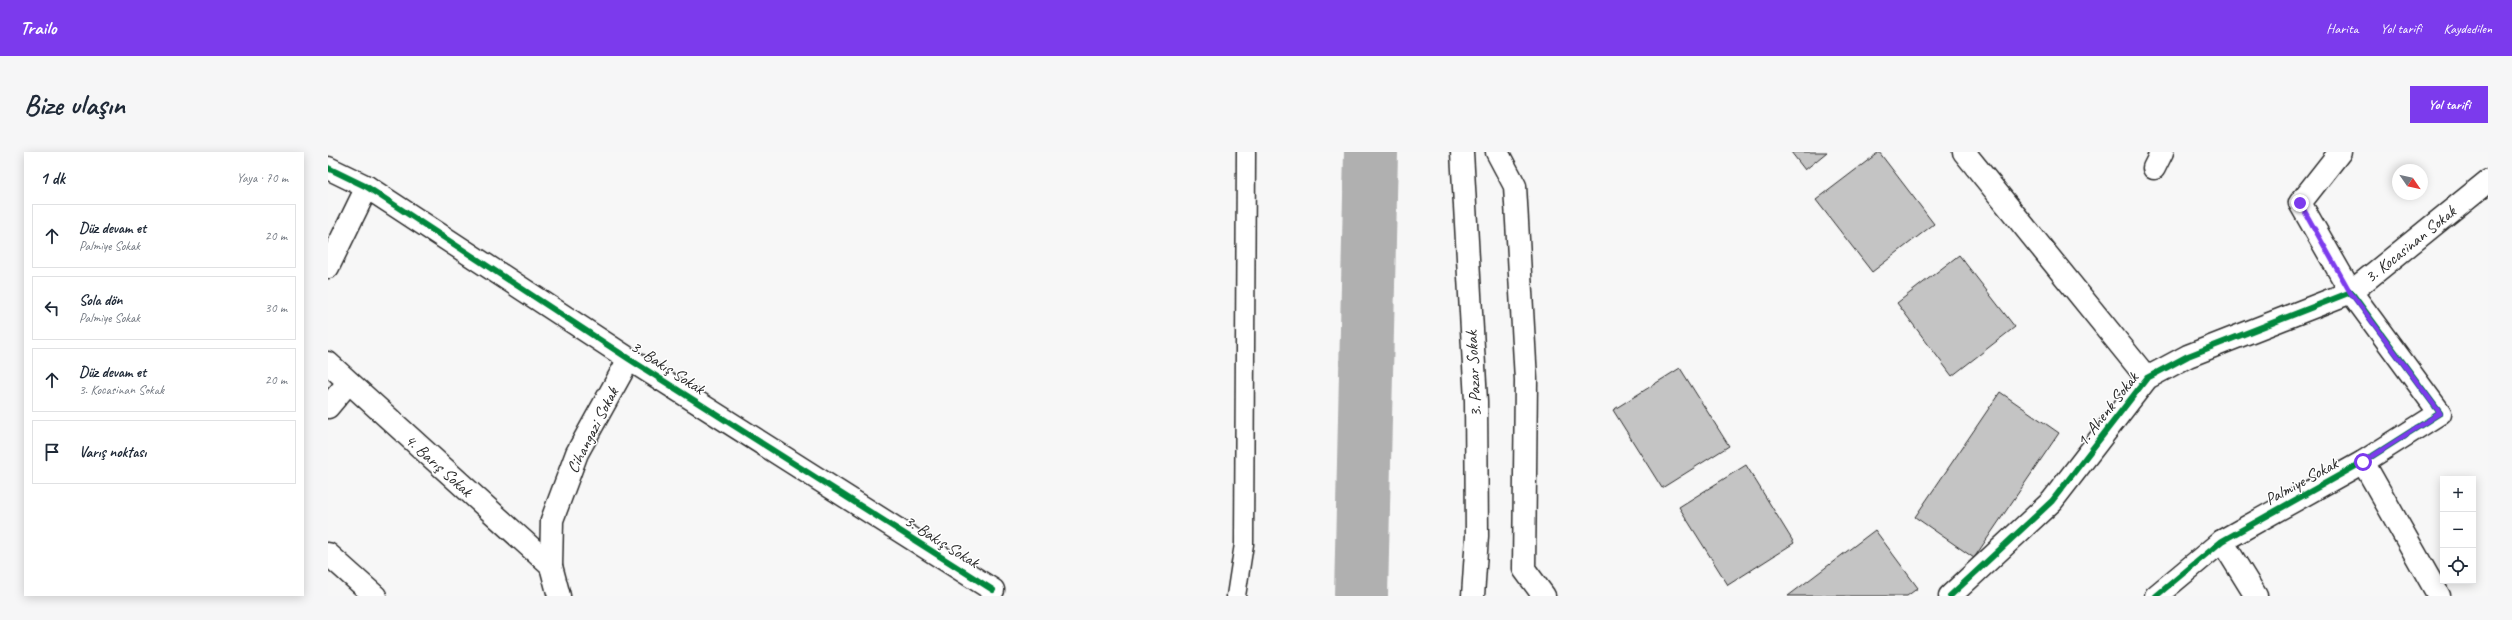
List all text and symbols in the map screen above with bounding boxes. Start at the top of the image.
text: Trailo [20,16,56,40]
text: Harita [2326,20,2358,37]
text: Yol tarifi [2380,20,2422,37]
text: Kaydedilen [2444,20,2492,37]
button: Yol tarifi [2410,86,2488,123]
text: Bize ulaşın [24,87,125,122]
north arrow [2392,164,2428,200]
text: 1 dk [40,168,65,189]
text: Yaya · 70 m [236,170,288,186]
route end [2291,194,2309,212]
street label: 3. Kocasinan Sokak [2361,200,2461,287]
text: Düz devam et [79,219,146,238]
icon: ahead [41,225,63,247]
text: 20 m [265,228,287,244]
text: Palmiye Sokak [79,238,140,254]
text: Sola dön [79,291,122,310]
icon: left [41,297,63,319]
text: 30 m [265,300,287,316]
text: Palmiye Sokak [79,310,140,326]
street label: 3. Pazar Sokak [1461,329,1486,418]
street label: 3. Bakış Sokak [627,336,710,400]
text: Düz devam et [79,363,146,382]
street label: 1. Ahenk Sokak [2072,366,2144,451]
icon: ahead [41,369,63,391]
text: 20 m [265,372,287,388]
text: 3. Kocasinan Sokak [79,382,164,398]
street label: Cihangazi Sokak [562,382,624,476]
street label: 4. Barış Sokak [400,429,478,502]
icon: arrive [41,441,63,463]
text: Varış noktası [79,443,146,462]
street label: Palmiye Sokak [2261,452,2343,510]
route start [2354,453,2372,471]
map controls [2440,476,2476,584]
button: + [2440,476,2476,512]
street label: 3. Bakış Sokak [901,510,984,574]
button: − [2440,512,2476,548]
button: locate [2440,548,2476,584]

